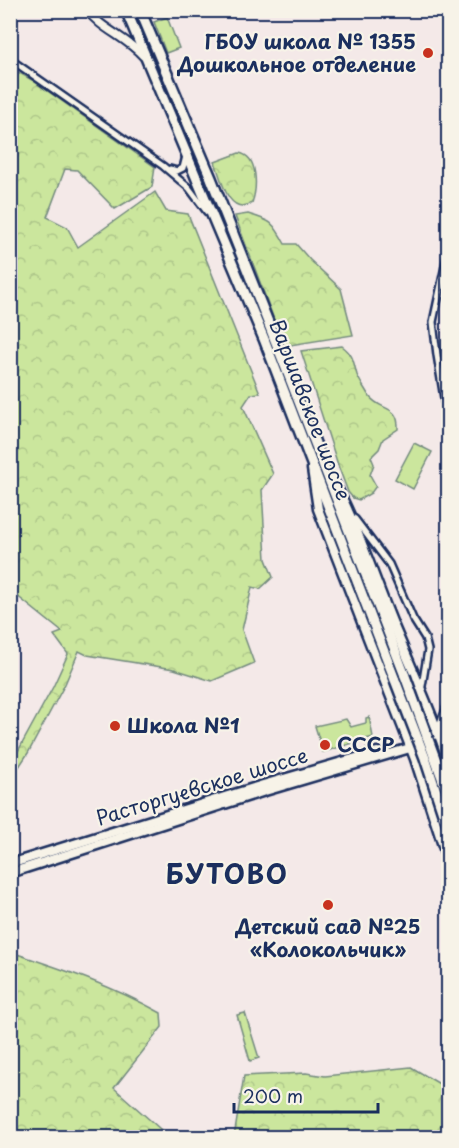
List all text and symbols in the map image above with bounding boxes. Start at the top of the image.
place label: ГБОУ школа № 1355 Дошкольное отделение [176,26,416,79]
marker: ГБОУ школа № 1355 Дошкольное отделение [421,46,435,60]
street label: Варшавское шоссе [263,315,359,505]
place label: Школа №1 [127,710,240,740]
marker: Школа №1 [108,719,122,733]
place label: СССР [337,729,394,759]
marker: СССР [318,738,332,752]
street label: Расторгуевское шоссе [92,740,311,833]
district label: БУТОВО [166,854,288,893]
marker: Детский сад №25 «Колокольчик» [321,898,335,912]
place label: Детский сад №25 «Колокольчик» [235,911,420,964]
scale bar [234,1076,378,1114]
text: 200 m [243,1082,303,1109]

